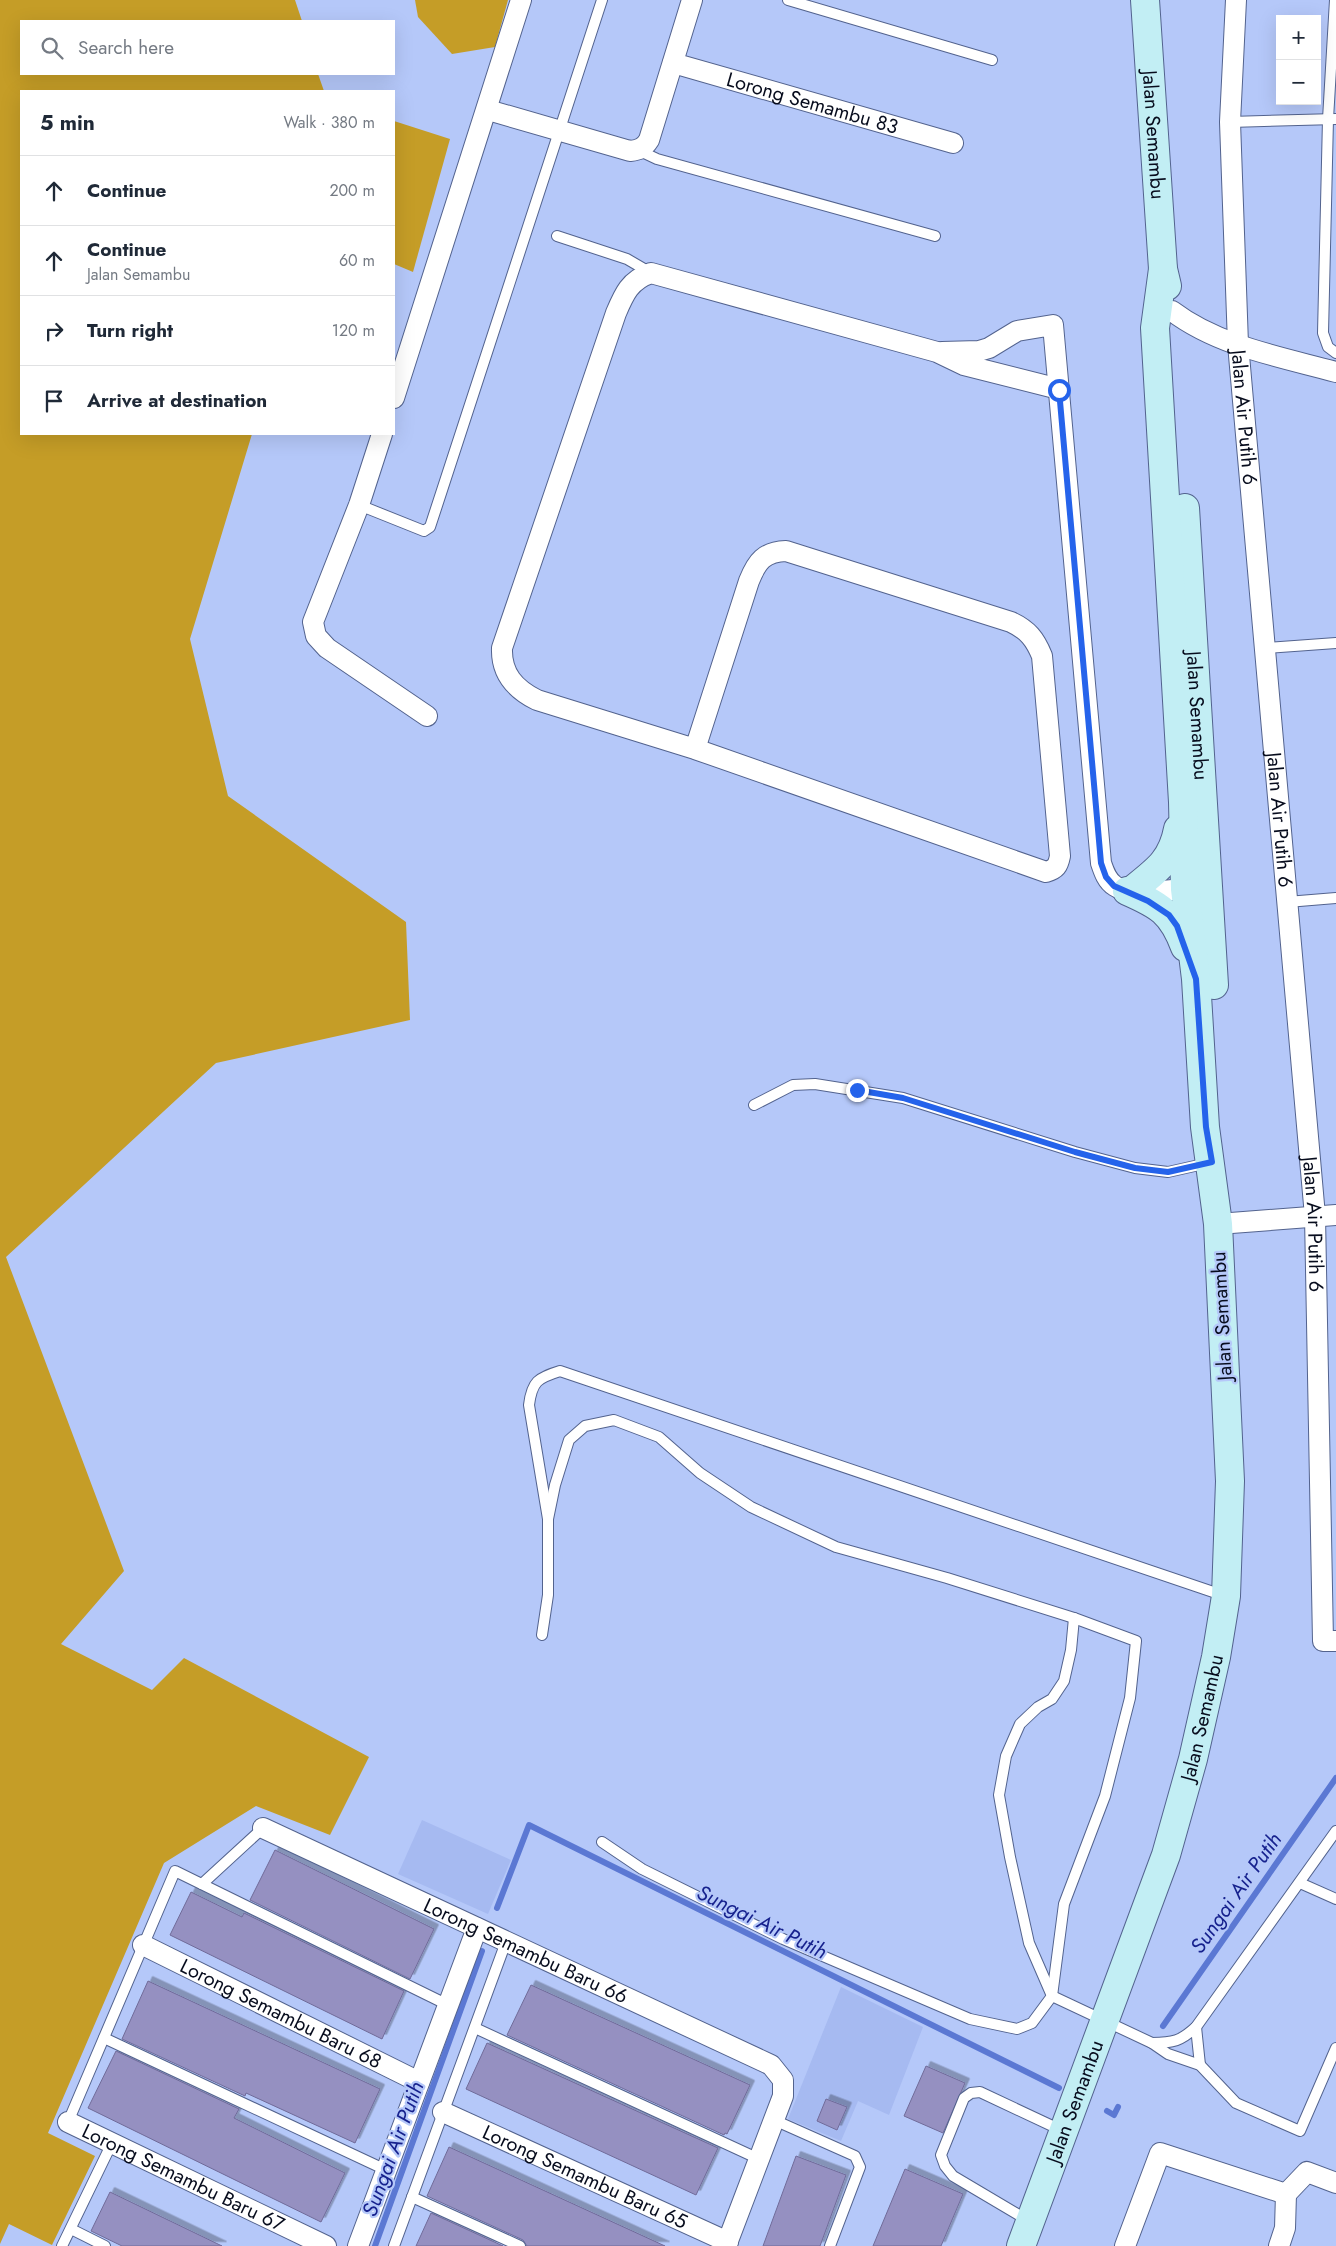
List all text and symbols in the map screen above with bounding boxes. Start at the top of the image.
map controls [1276,15,1321,105]
button: + [1276,15,1321,60]
search box [20,20,395,75]
icon: search [38,34,66,62]
text: Search here [78,34,174,61]
button: − [1276,60,1321,105]
street label: Lorong Semambu 83 [723,65,902,141]
street label: Jalan Semambu [1135,66,1173,200]
text: 5 min [40,108,95,138]
text: Walk · 380 m [284,111,375,134]
icon: ahead [40,177,68,205]
text: Continue [87,177,166,204]
text: 200 m [329,179,375,202]
text: Continue [87,236,166,263]
icon: ahead [40,247,68,275]
text: 60 m [339,249,375,272]
text: Jalan Semambu [87,263,190,286]
icon: right [40,317,68,345]
text: Turn right [87,317,173,344]
text: 120 m [332,319,375,342]
street label: Jalan Air Putih 6 [1224,346,1265,486]
route start [1048,379,1071,402]
icon: arrive [40,387,68,415]
text: Arrive at destination [87,387,267,414]
street label: Jalan Semambu [1179,647,1216,781]
street label: Jalan Air Putih 6 [1259,748,1300,889]
route end [846,1079,869,1102]
street label: Jalan Air Putih 6 [1295,1153,1331,1292]
street label: Jalan Semambu [1204,1251,1240,1384]
street label: Jalan Semambu [1172,1652,1231,1787]
water label: Sungai Air Putih [1183,1826,1289,1960]
water label: Sungai Air Putih [692,1877,832,1967]
street label: Lorong Semambu Baru 66 [419,1890,633,2011]
street label: Lorong Semambu Baru 68 [175,1951,387,2076]
street label: Jalan Semambu [1037,2036,1111,2170]
water label: Sungai Air Putih [355,2077,431,2221]
street label: Lorong Semambu Baru 67 [77,2116,290,2239]
street label: Lorong Semambu Baru 65 [478,2117,692,2236]

